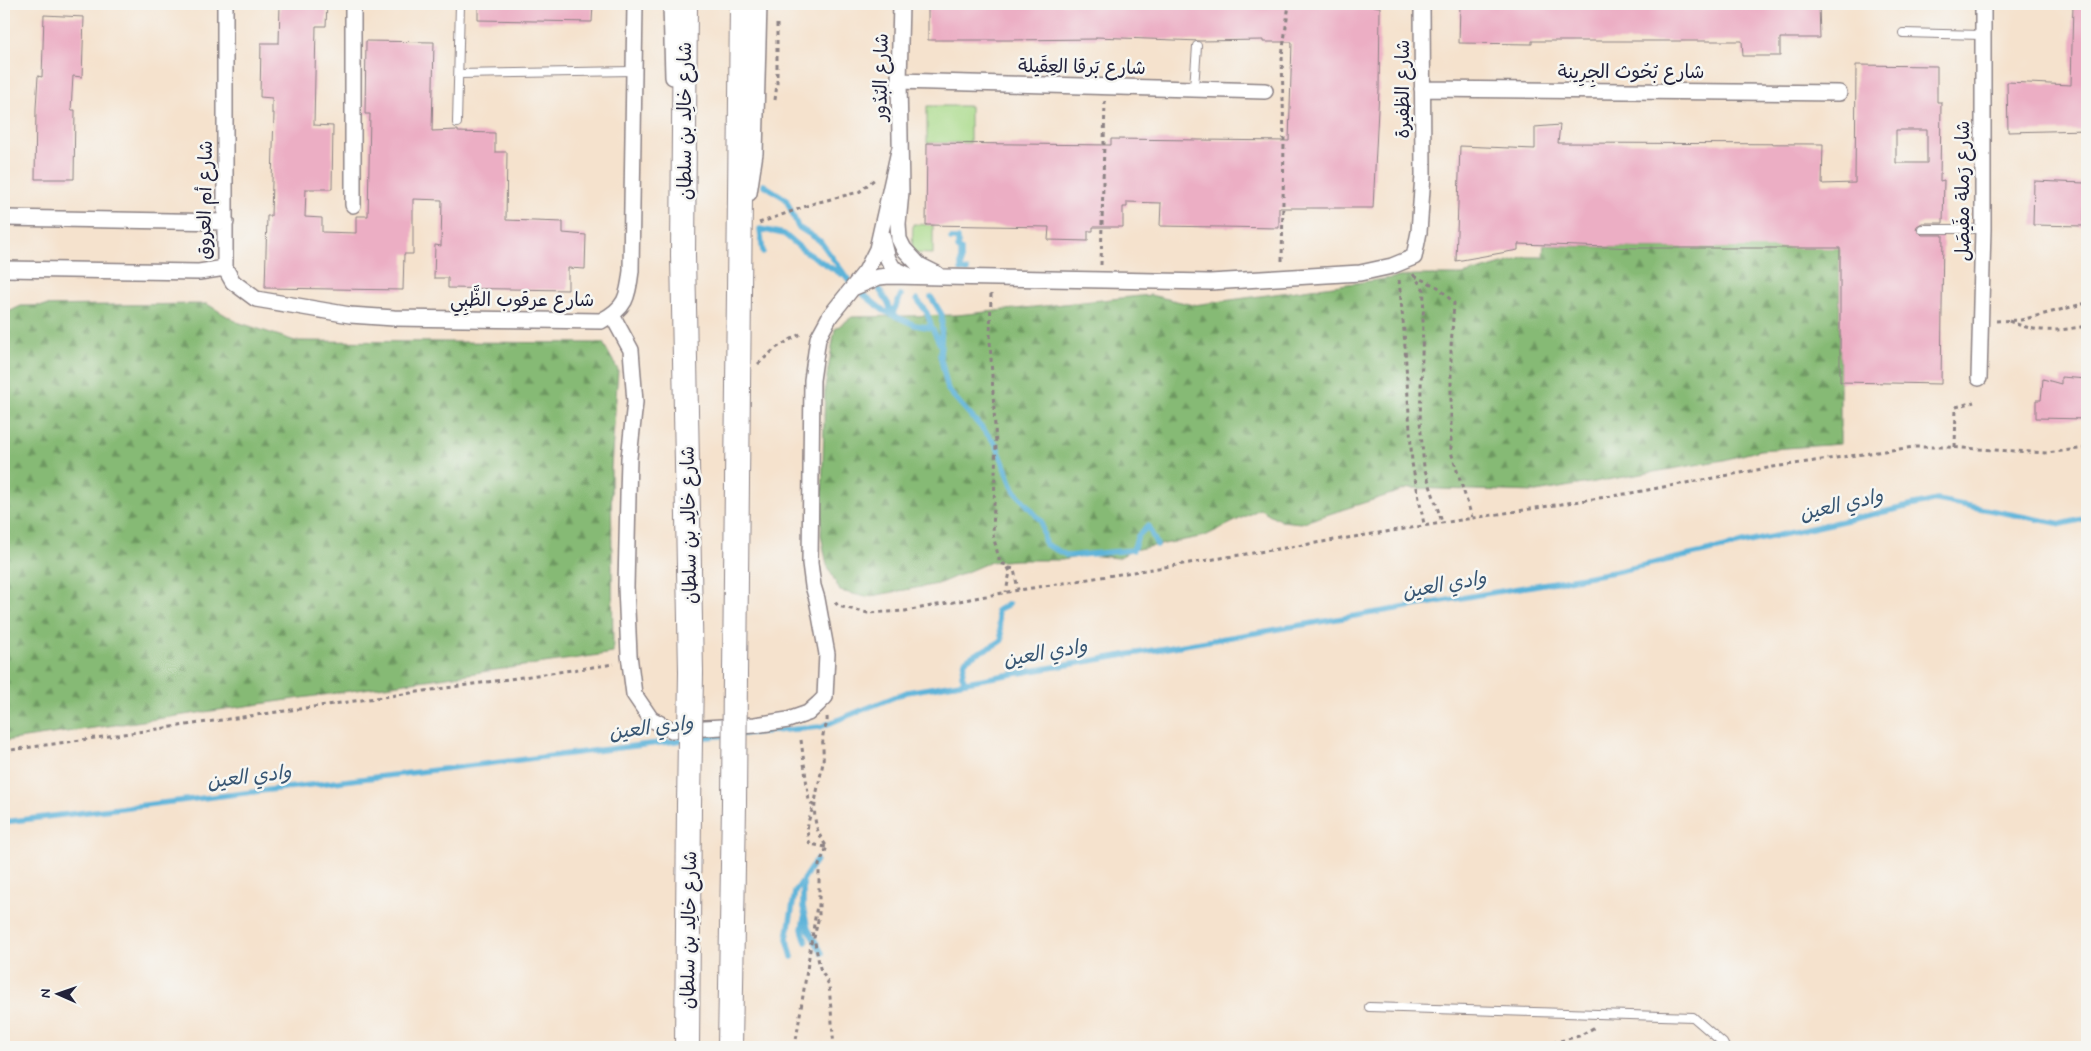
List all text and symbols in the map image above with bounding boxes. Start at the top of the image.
street label: شارع البُدُور [868,33,895,123]
street label: شارع الظفيرة [1391,39,1416,139]
street label: شارع خالِد بن سلطان [673,42,698,200]
street label: شارع بَرقا العِقَيلة [1018,53,1146,81]
street label: شارع بُحُوث الجِرِينة [1558,60,1704,88]
street label: شارع رَملة مفَيصَل [1951,120,1976,262]
street label: شارع أم العروق [192,140,220,260]
street label: شارع عرقوب الظَّبِي [450,284,594,316]
street label: شارع خالِد بن سلطان [676,446,703,604]
water label: وادي العين [1797,483,1886,528]
water label: وادي العين [1400,565,1489,606]
water label: وادي العين [1001,633,1090,674]
water label: وادي العين [607,710,696,747]
water label: وادي العين [205,759,294,796]
street label: شارع خالِد بن سلطان [676,851,703,1009]
north arrow [32,968,82,1018]
text: N [37,989,55,999]

